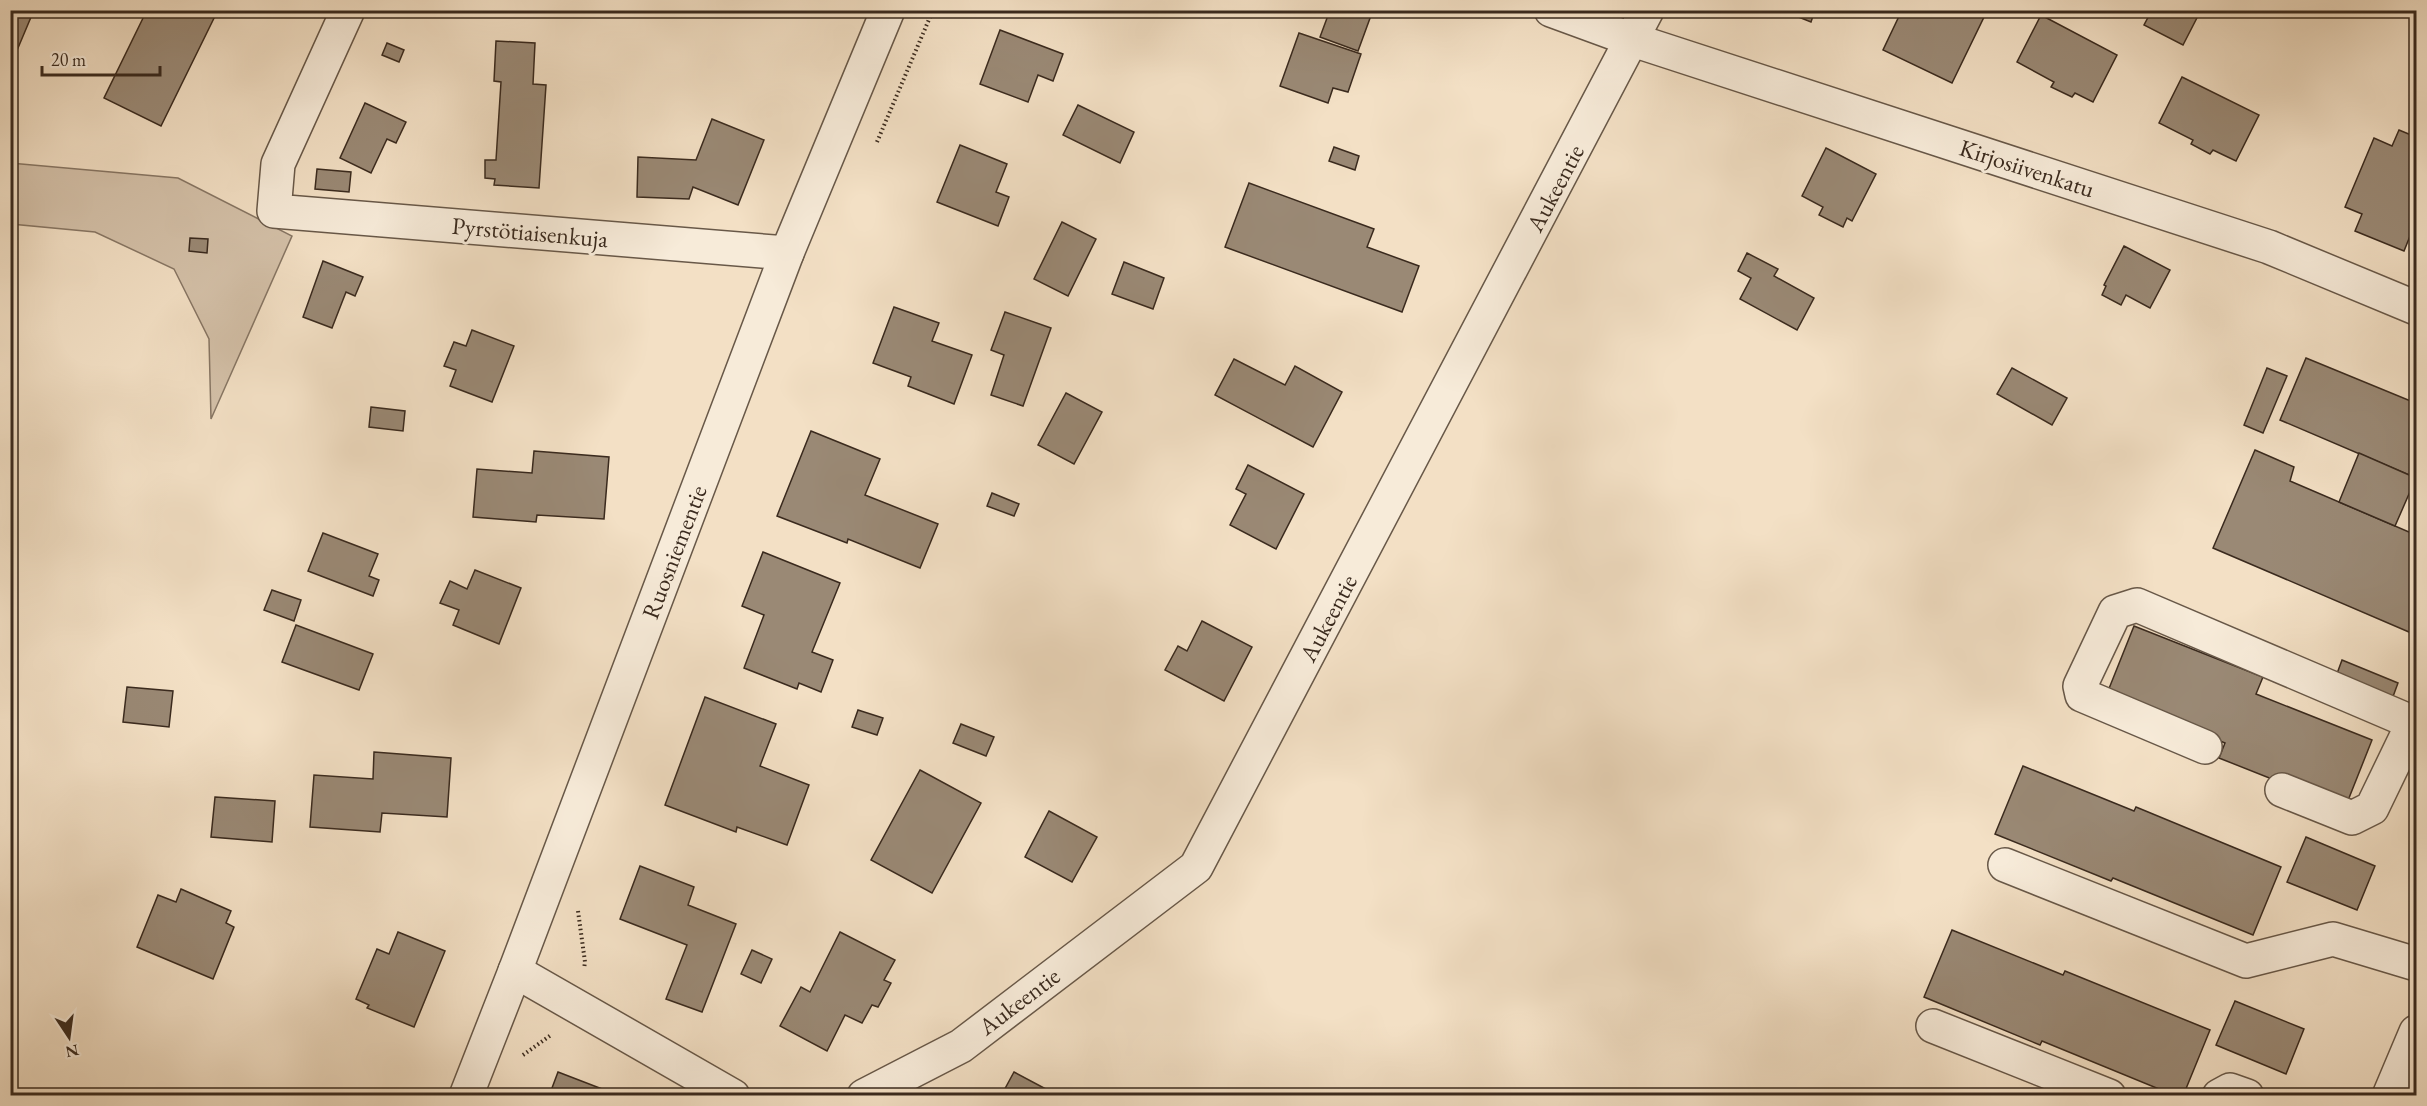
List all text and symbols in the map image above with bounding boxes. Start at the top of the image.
scale bar [42,39,160,77]
text: 20 m [51,48,86,71]
street label: Kirjosiivenkatu [1956,132,2099,204]
street label: Aukeentie [1519,139,1591,238]
street label: Pyrstötiaisenkuja [451,210,610,254]
street label: Ruosniementie [634,481,714,623]
street label: Aukeentie [1292,569,1364,668]
street label: Aukeentie [971,960,1066,1042]
north arrow [39,1007,99,1067]
text: N [64,1039,81,1063]

